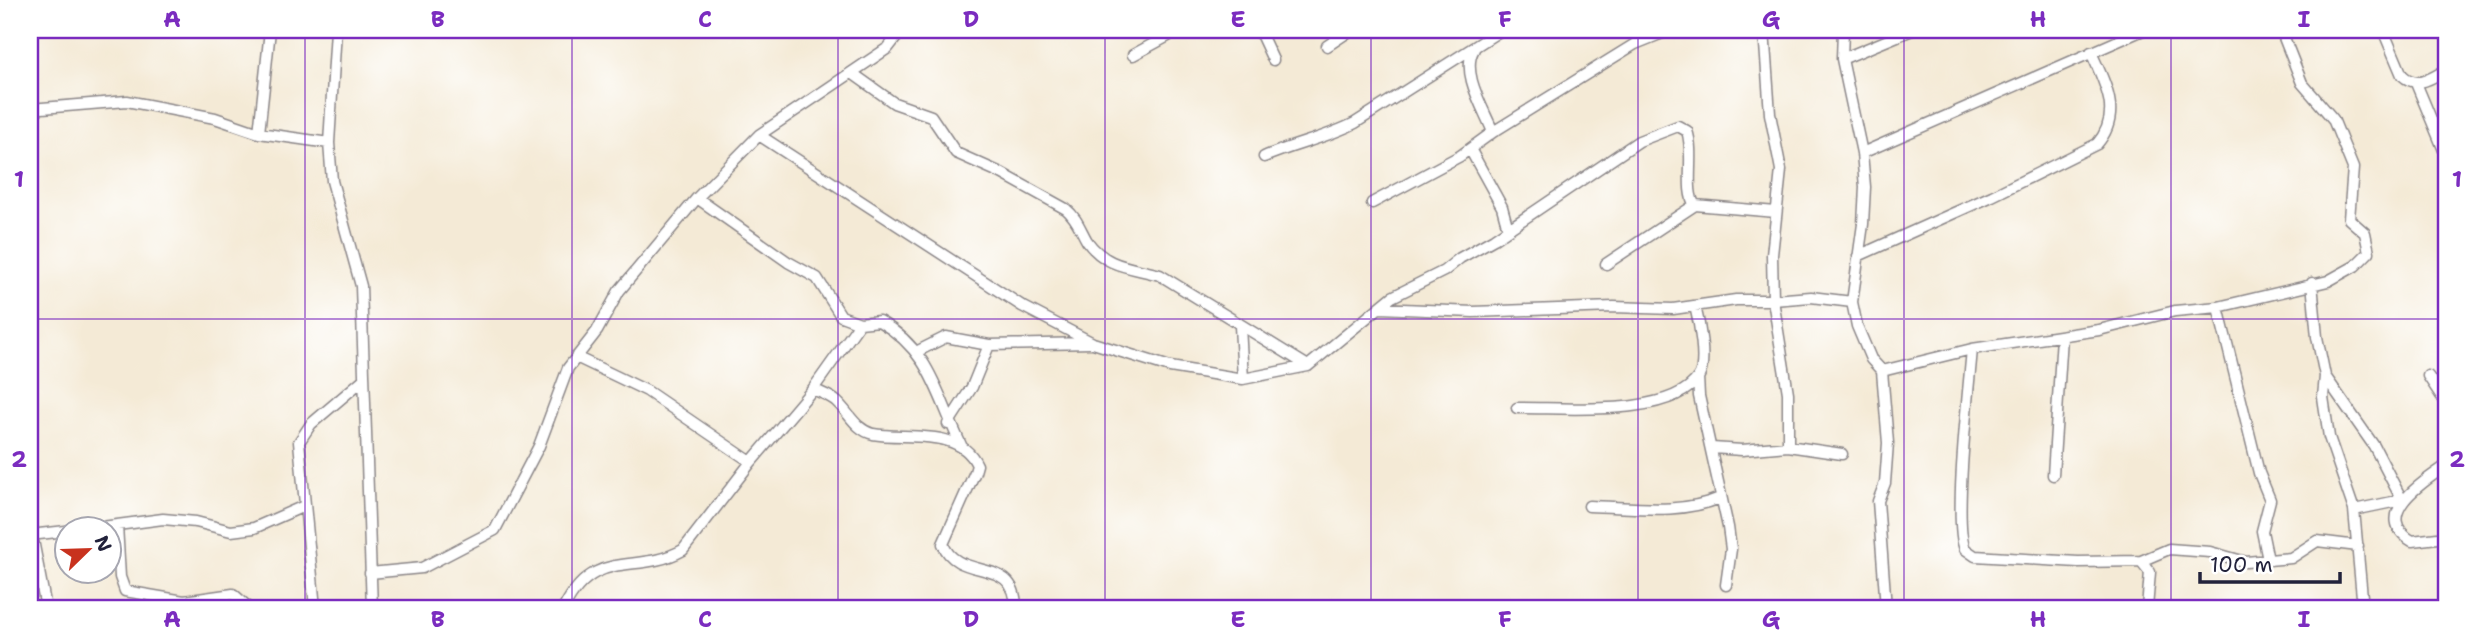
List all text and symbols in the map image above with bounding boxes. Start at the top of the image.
text: A [163,4,181,34]
text: B [431,4,445,34]
text: C [698,4,712,34]
text: D [963,4,979,34]
text: E [1230,4,1246,34]
text: F [1498,4,1512,34]
text: G [1762,4,1781,34]
text: H [2030,4,2046,34]
text: I [2298,4,2311,34]
text: 1 [14,164,24,194]
text: 1 [2452,164,2462,194]
text: 2 [11,444,27,474]
text: 2 [2449,444,2465,474]
north arrow [52,516,122,586]
text: N [89,532,118,555]
scale bar [2200,540,2340,584]
text: 100 m [2210,551,2273,579]
text: A [163,604,181,634]
text: B [431,604,445,634]
text: C [698,604,712,634]
text: D [963,604,979,634]
text: E [1230,604,1246,634]
text: F [1498,604,1512,634]
text: G [1762,604,1781,634]
text: H [2030,604,2046,634]
text: I [2298,604,2311,634]

